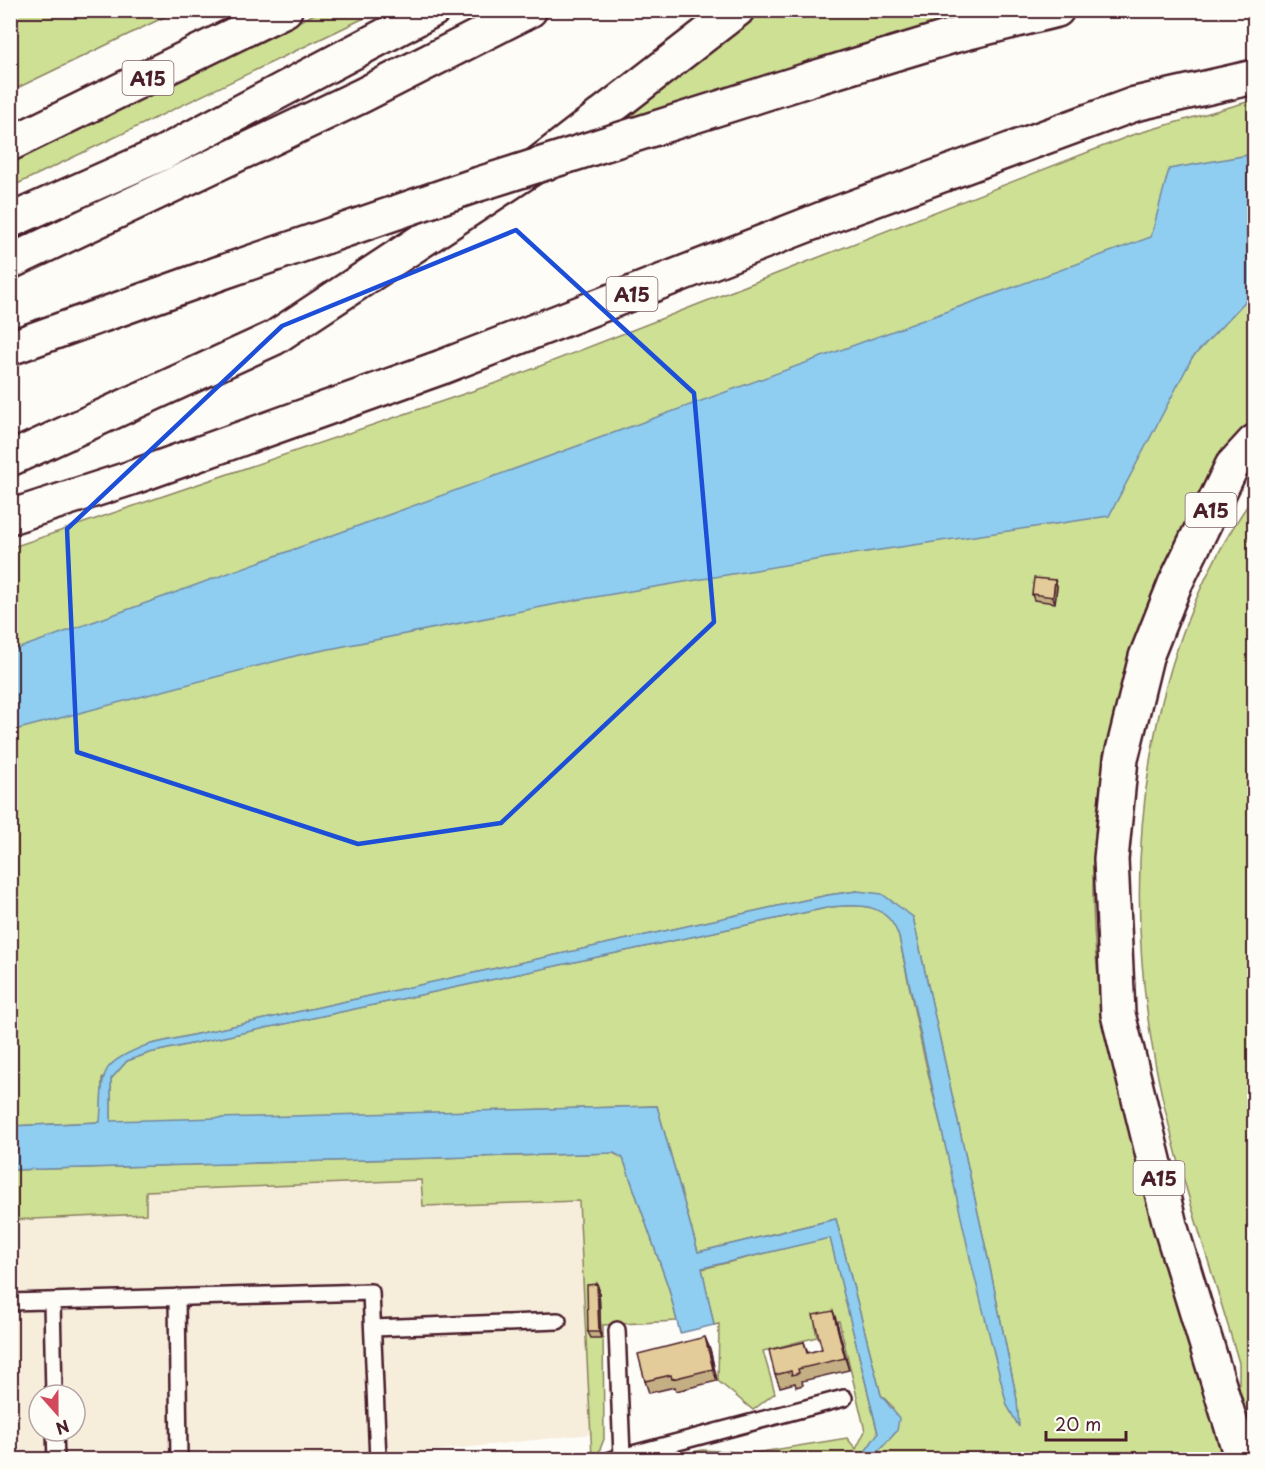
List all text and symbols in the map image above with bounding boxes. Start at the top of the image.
road number: A15 [122,61,174,95]
road number: A15 [606,277,658,311]
road number: A15 [1186,493,1236,527]
road number: A15 [1134,1161,1184,1195]
north arrow [27,1383,87,1443]
scale bar [1046,1404,1126,1442]
text: 20 m [1055,1410,1101,1437]
text: N [53,1414,73,1441]

